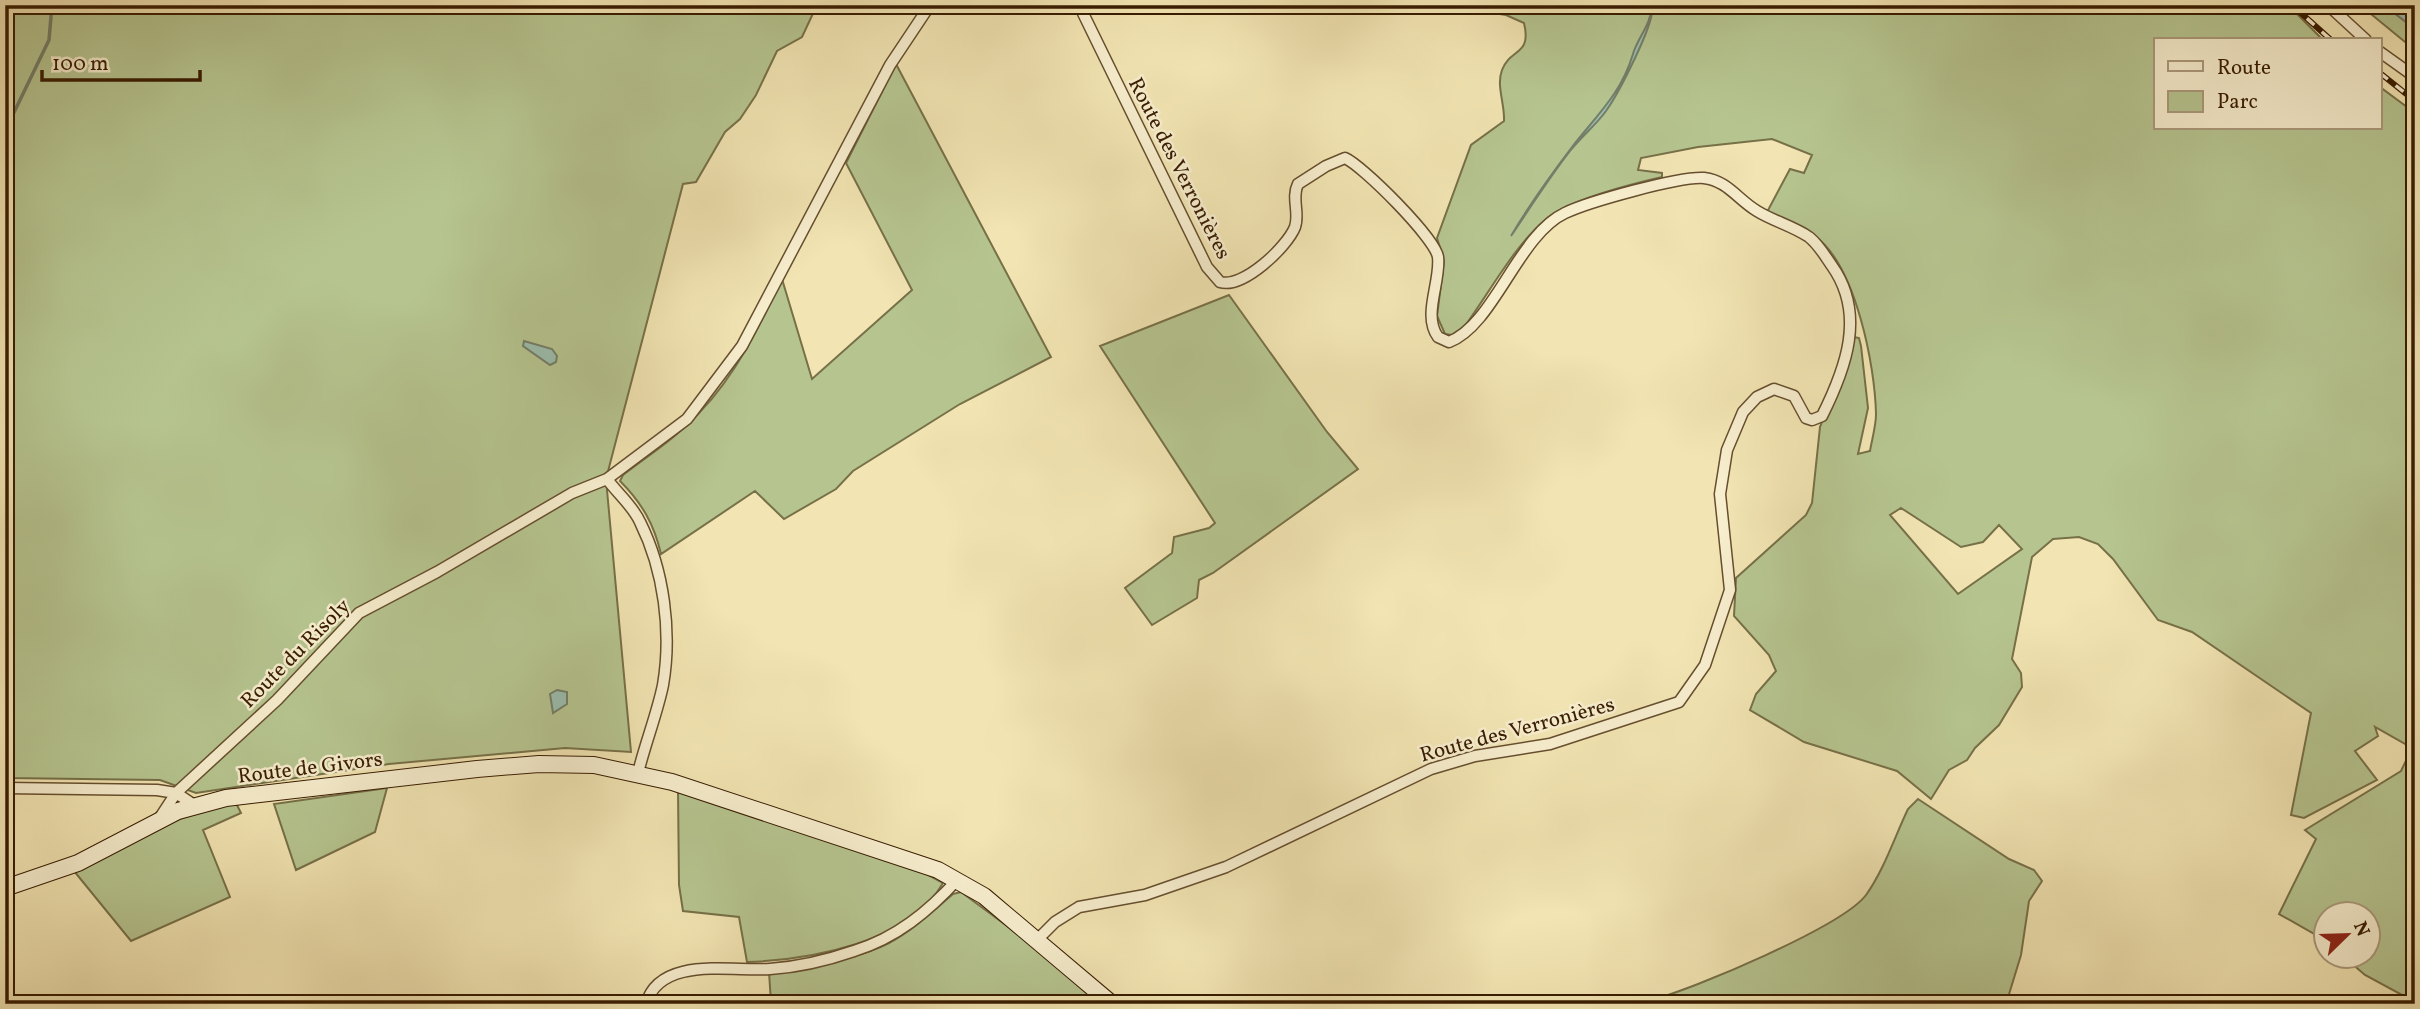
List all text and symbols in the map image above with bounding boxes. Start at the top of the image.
scale bar [42,38,200,82]
legend [2154,38,2382,130]
text: 100 m [52,50,109,79]
text: Route [2217,54,2271,83]
street label: Route des Verronières [1120,73,1237,265]
text: Parc [2217,88,2258,117]
street label: Route du Risoly [235,592,358,715]
street label: Route des Verronières [1417,691,1618,770]
street label: Route de Givors [236,745,384,792]
north arrow [2312,900,2382,970]
text: N [2346,918,2376,941]

